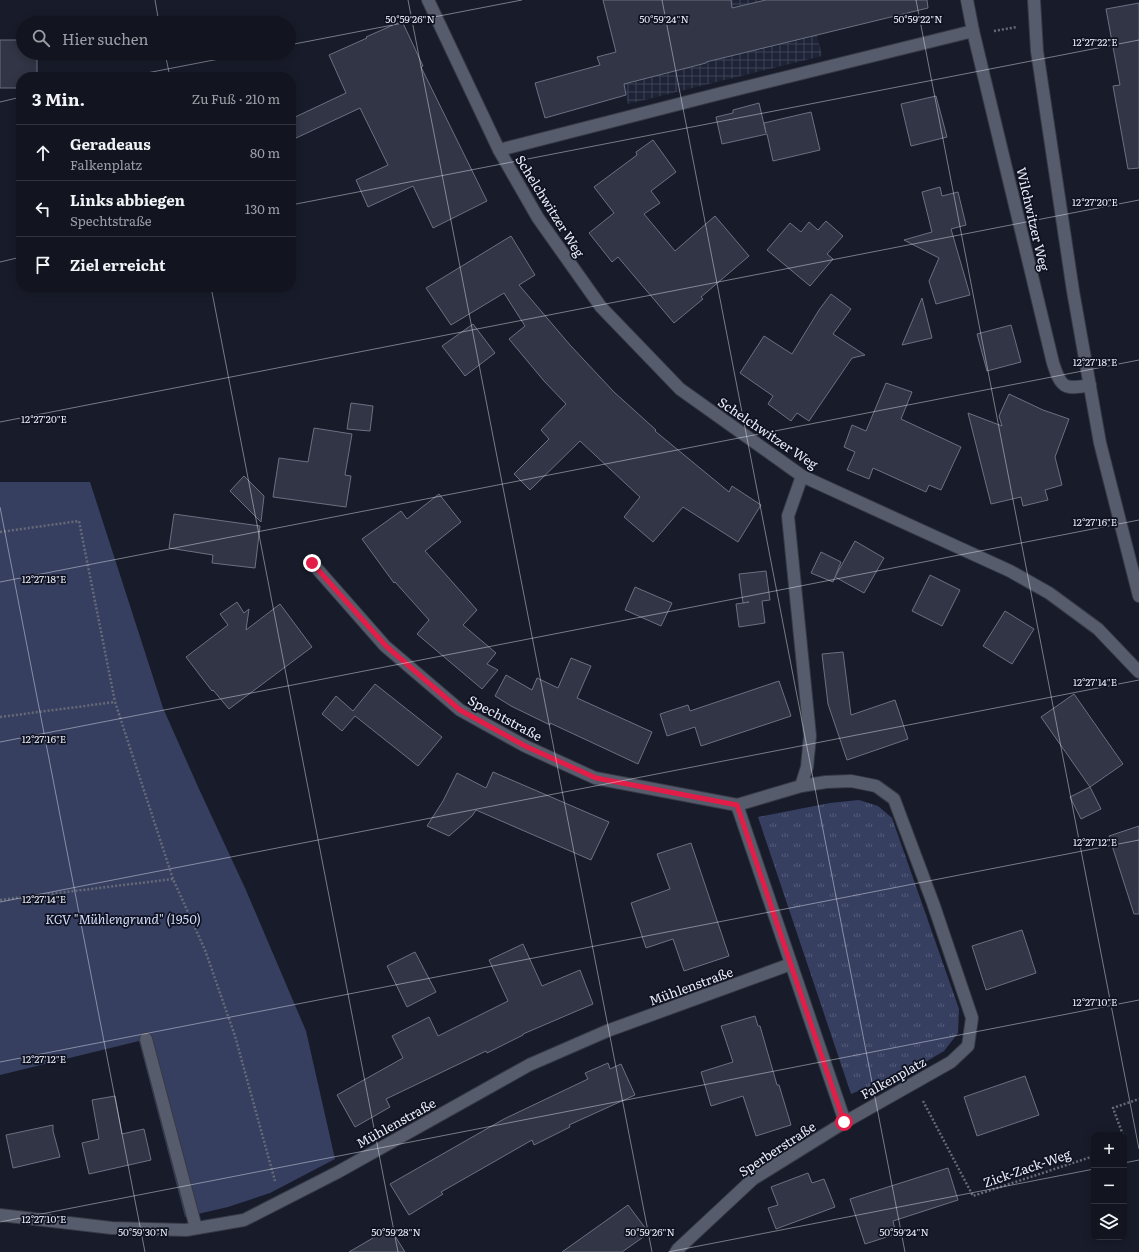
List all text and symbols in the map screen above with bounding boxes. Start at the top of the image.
text: 50°59'26"N [385,11,435,26]
text: 50°59'24"N [639,11,689,26]
text: 50°59'22"N [893,11,943,26]
search box [16,16,296,60]
icon: search [30,27,52,49]
text: Hier suchen [62,27,148,50]
text: 12°27'22"E [1072,34,1118,49]
text: 3 Min. [32,86,85,111]
text: Zu Fuß · 210 m [192,89,280,108]
text: Geradeaus [70,132,151,155]
icon: ahead [32,142,54,164]
text: 80 m [250,143,280,162]
street label: Schelchwitzer Weg [511,151,590,261]
text: Falkenplatz [70,155,142,174]
street label: Wilchwitzer Weg [1012,165,1055,273]
text: Links abbiegen [70,188,185,211]
text: 12°27'20"E [1072,194,1118,209]
icon: left [32,198,54,220]
text: 130 m [245,199,280,218]
text: Spechtstraße [70,211,152,230]
text: Ziel erreicht [70,253,165,276]
icon: arrive [32,254,54,276]
text: 12°27'18"E [1073,354,1117,369]
street label: Schelchwitzer Weg [714,392,823,474]
text: 12°27'20"E [21,411,67,426]
text: 12°27'16"E [1073,514,1117,529]
route end [303,554,321,572]
text: 12°27'18"E [22,571,66,586]
text: 12°27'14"E [1073,674,1117,689]
street label: Spechtstraße [465,690,546,745]
text: 12°27'16"E [22,731,66,746]
text: 12°27'12"E [1073,834,1117,849]
text: 12°27'14"E [22,891,66,906]
park label: KGV "Mühlengrund" (1950) [45,909,201,928]
street label: Mühlenstraße [646,961,736,1010]
text: 12°27'10"E [1073,994,1117,1009]
text: 12°27'12"E [22,1051,66,1066]
street label: Falkenplatz [857,1052,929,1103]
street label: Mühlenstraße [353,1093,439,1152]
route start [835,1113,853,1131]
street label: Sperberstraße [734,1116,819,1181]
map controls [1091,1132,1127,1240]
button: + [1091,1132,1127,1168]
street label: Zick-Zack-Weg [980,1143,1074,1191]
button: − [1091,1168,1127,1204]
button: layers [1091,1204,1127,1240]
text: 12°27'10"E [22,1211,66,1226]
text: 50°59'30"N [118,1224,168,1239]
text: 50°59'28"N [371,1224,421,1239]
text: 50°59'26"N [625,1224,675,1239]
text: 50°59'24"N [879,1224,929,1239]

